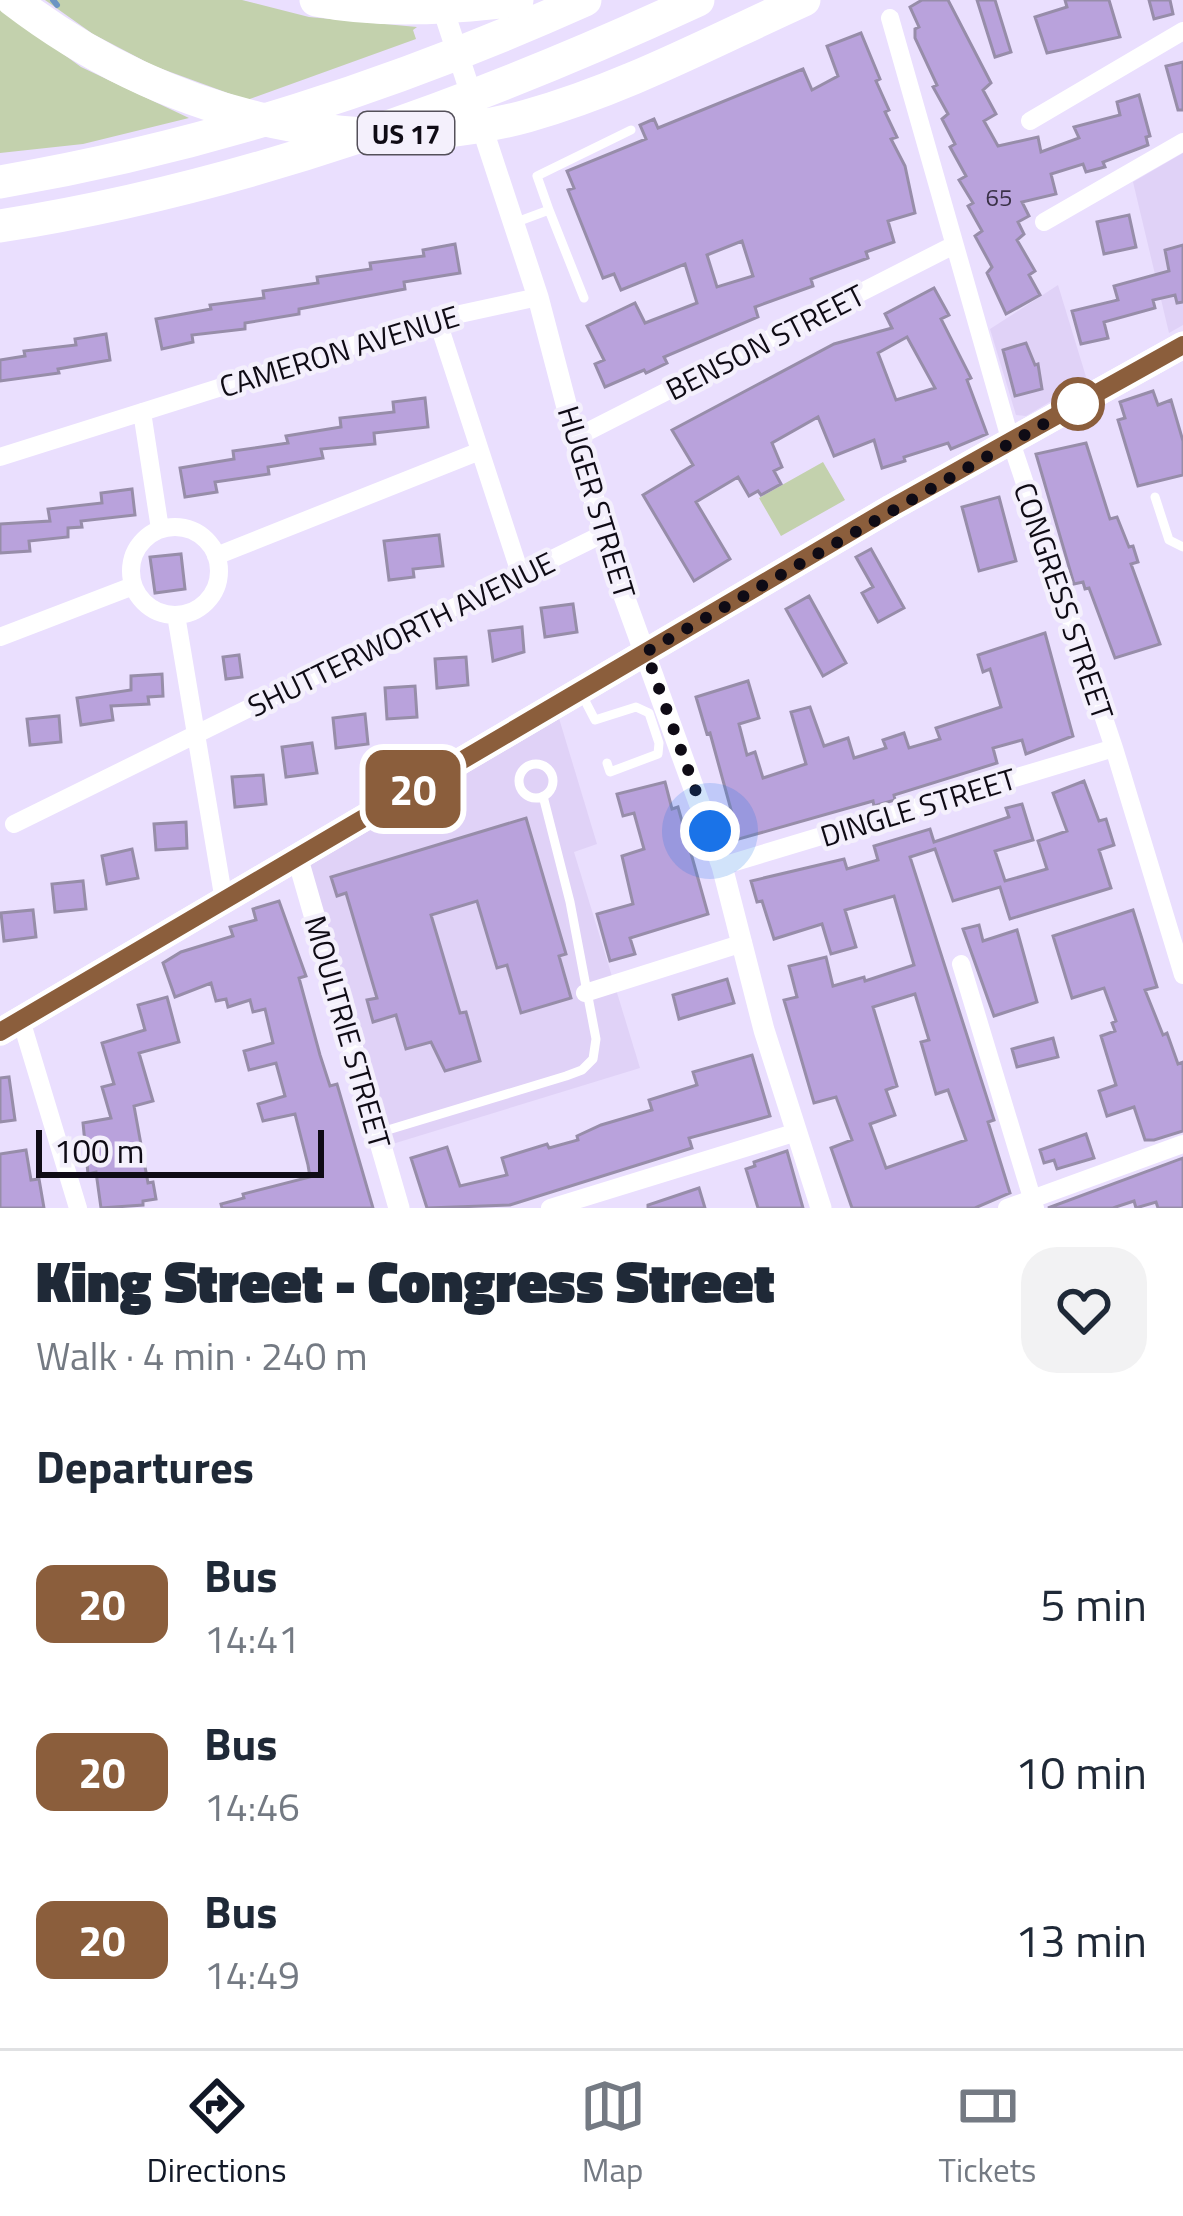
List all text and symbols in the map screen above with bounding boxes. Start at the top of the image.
road number: US 17 [358,112,454,154]
house number: 65 [986,179,1012,215]
street label: BENSON STREET [658,272,873,412]
street label: CAMERON AVENUE [213,293,465,409]
unlabelled marker [1053,379,1103,429]
street label: HUGER STREET [546,400,648,604]
street label: CONGRESS STREET [1002,476,1126,726]
street label: SHUTTERWORTH AVENUE [239,539,563,729]
line badge: 20 [359,750,467,828]
street label: DINGLE STREET [814,755,1022,859]
text: 20 [389,757,437,821]
your location [680,801,740,861]
street label: MOULTRIE STREET [293,910,403,1154]
scale bar [36,1124,324,1177]
text: 100 m [54,1126,144,1176]
text: King Street - Congress Street [36,1237,775,1324]
button: heart [1021,1247,1147,1373]
text: Walk · 4 min · 240 m [36,1326,368,1385]
text: Departures [36,1432,254,1500]
text: Bus [204,1541,278,1609]
text: 5 min [1040,1570,1147,1638]
text: 20 [78,1572,126,1636]
text: 14:41 [204,1609,300,1668]
text: Bus [204,1709,278,1777]
text: 10 min [1015,1738,1147,1806]
text: 20 [78,1740,126,1804]
text: 14:46 [204,1777,300,1836]
text: Bus [204,1877,278,1945]
text: 13 min [1015,1906,1147,1974]
text: 20 [78,1908,126,1972]
text: 14:49 [204,1945,300,2004]
tab: Directions [147,2073,286,2195]
tab: Map [580,2073,646,2195]
tab: Tickets [939,2073,1036,2195]

